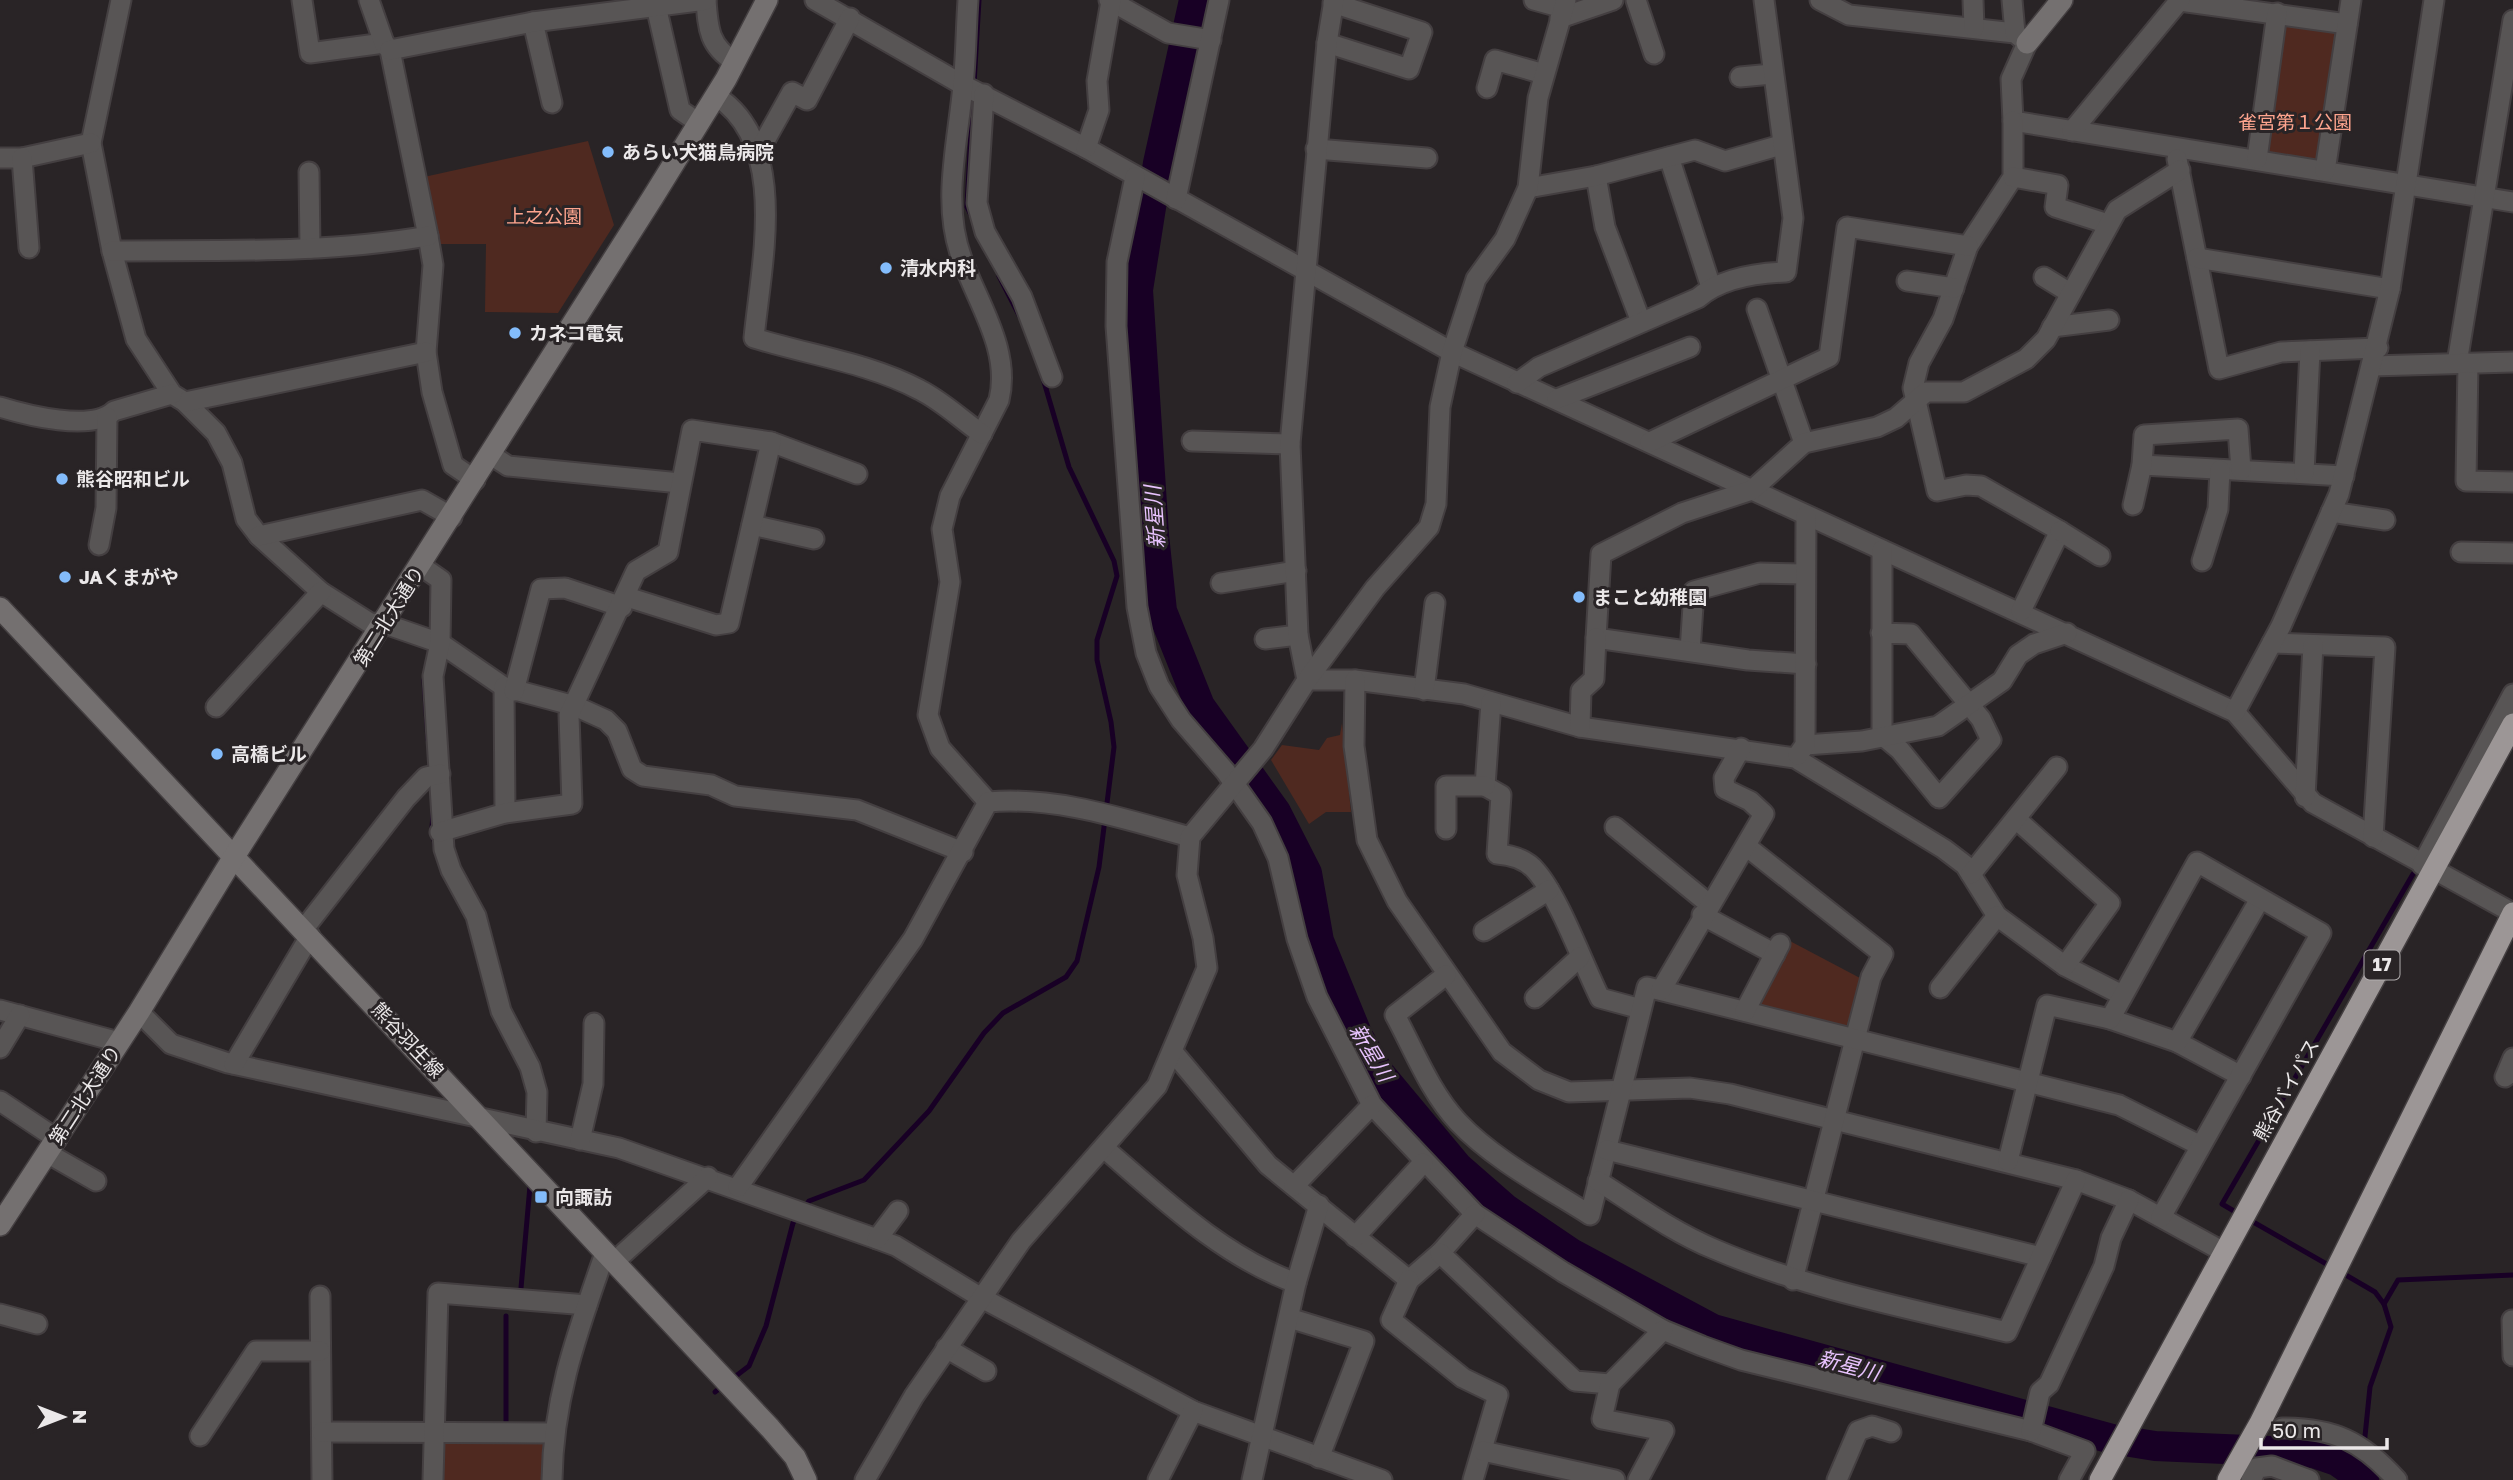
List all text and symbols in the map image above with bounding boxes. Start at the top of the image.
park label: 雀宮第１公園 [2238,110,2352,133]
place label: あらい犬猫鳥病院 [622,140,774,163]
marker: あらい犬猫鳥病院 [600,144,616,160]
park label: 上之公園 [506,204,582,227]
place label: 清水内科 [900,256,976,279]
marker: 清水内科 [878,260,894,276]
place label: カネコ電気 [529,321,624,344]
marker: カネコ電気 [507,325,523,341]
place label: 熊谷昭和ビル [76,467,190,490]
marker: 熊谷昭和ビル [54,471,70,487]
water label: 新星川 [1139,483,1169,549]
street label: 第二北大通り [349,561,429,670]
place label: JAくまがや [79,565,179,588]
marker: JAくまがや [57,569,73,585]
place label: まこと幼稚園 [1593,585,1707,608]
marker: まこと幼稚園 [1571,589,1587,605]
place label: 高橋ビル [231,742,307,765]
marker: 高橋ビル [209,746,225,762]
road number: 17 [2364,950,2400,980]
street label: 熊谷羽生線 [368,997,449,1082]
water label: 新星川 [1344,1019,1400,1088]
street label: 熊谷バイパス [2248,1034,2323,1145]
street label: 第二北大通り [44,1041,125,1149]
place label: 向諏訪 [555,1185,612,1208]
marker: 向諏訪 [533,1189,549,1205]
water label: 新星川 [1815,1344,1885,1386]
north arrow [28,1382,98,1452]
scale bar [2261,1406,2387,1450]
text: N [69,1410,92,1424]
text: 50 m [2272,1417,2321,1443]

